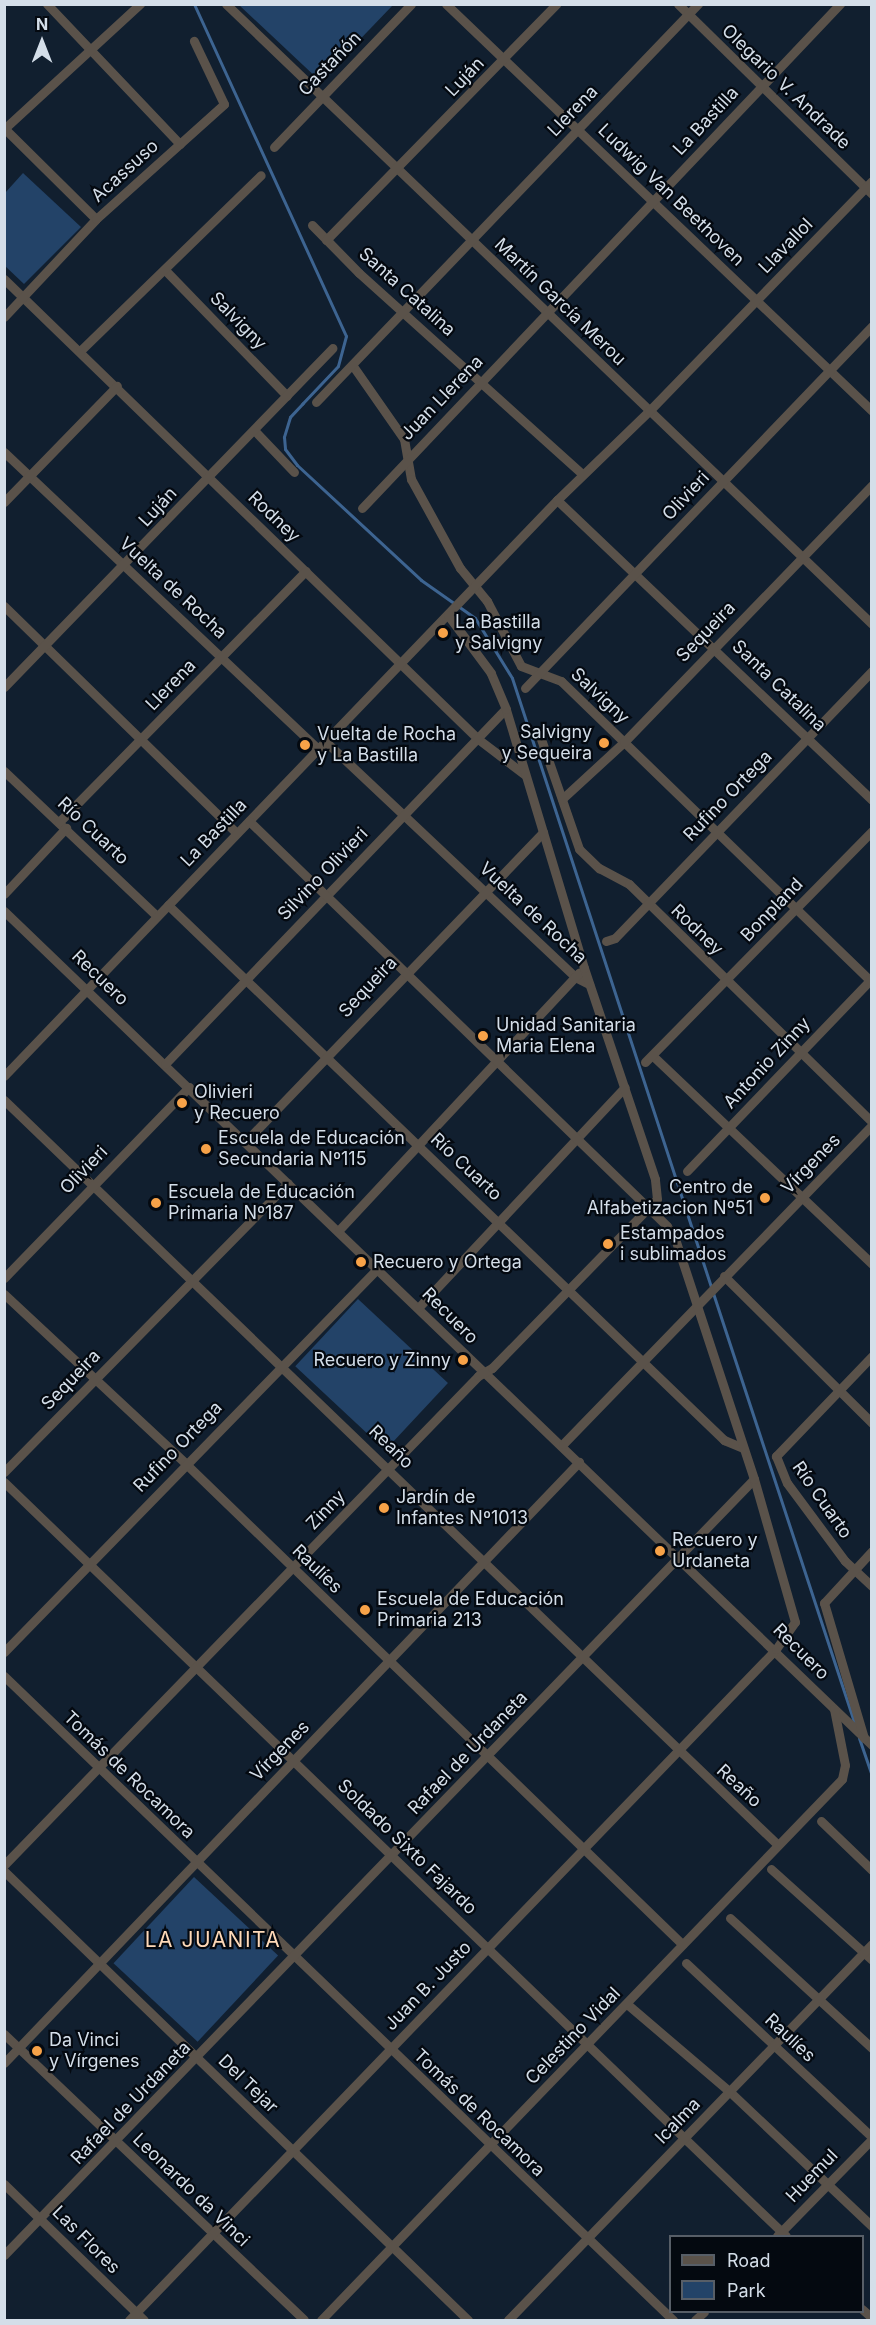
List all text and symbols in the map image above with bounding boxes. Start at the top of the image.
north arrow [12,12,72,72]
text: N [36,14,48,34]
street label: Olegario V. Andrade [717,20,855,154]
street label: Castañón [294,27,366,101]
street label: Luján [441,53,489,101]
street label: Llerena [543,81,603,141]
street label: La Bastilla [669,82,743,160]
street label: Ludwig Van Beethoven [593,120,749,270]
street label: Acassuso [87,135,163,207]
street label: Llavallol [754,214,818,278]
street label: Martín García Merou [490,234,630,370]
street label: Santa Catalina [354,243,460,341]
street label: Salvigny [205,288,271,354]
street label: Juan Llerena [396,351,488,445]
street label: Olivieri [658,467,714,525]
street label: Luján [134,483,182,531]
street label: Rodney [243,487,305,547]
street label: Vuelta de Rocha [115,533,231,643]
street label: Sequeira [672,597,740,667]
place label: La Bastilla y Salvigny [455,612,542,654]
marker: La Bastilla y Salvigny [436,626,450,640]
street label: Santa Catalina [728,636,830,736]
street label: Llerena [141,655,201,715]
street label: Salvigny [566,664,634,728]
place label: Salvigny y Sequeira [501,722,592,764]
place label: Vuelta de Rocha y La Bastilla [317,724,456,766]
marker: Salvigny y Sequeira [597,736,611,750]
marker: Vuelta de Rocha y La Bastilla [298,738,312,752]
street label: Rufino Ortega [679,746,777,846]
street label: Río Cuarto [53,793,133,869]
street label: La Bastilla [176,795,252,871]
street label: Silvino Olivieri [273,823,373,925]
street label: Vuelta de Rocha [475,858,591,968]
street label: Bonpland [736,874,808,946]
street label: Rodney [666,900,728,960]
street label: Recuero [67,946,133,1010]
street label: Sequeira [334,952,402,1022]
street label: Antonio Zinny [719,1013,815,1113]
place label: Unidad Sanitaria Maria Elena [496,1015,636,1058]
marker: Unidad Sanitaria Maria Elena [474,1027,492,1045]
place label: Olivieri y Recuero [194,1082,280,1124]
marker: Olivieri y Recuero [175,1096,189,1110]
place label: Escuela de Educación Secundaria Nº115 [218,1128,405,1170]
street label: Río Cuarto [426,1129,506,1205]
street label: Vírgenes [777,1129,845,1199]
street label: Olivieri [56,1141,112,1199]
marker: Escuela de Educación Secundaria Nº115 [199,1142,213,1156]
place label: Centro de Alfabetizacion Nº51 [587,1177,753,1220]
place label: Escuela de Educación Primaria Nº187 [168,1182,355,1224]
marker: Centro de Alfabetizacion Nº51 [758,1191,772,1205]
marker: Escuela de Educación Primaria Nº187 [149,1196,163,1210]
place label: Estampados i sublimados [620,1223,726,1266]
marker: Estampados i sublimados [601,1237,615,1251]
place label: Recuero y Ortega [373,1251,522,1273]
marker: Recuero y Ortega [354,1255,368,1269]
street label: Recuero [417,1283,483,1349]
street label: Sequeira [37,1345,105,1415]
place label: Recuero y Zinny [313,1349,451,1371]
marker: Recuero y Zinny [456,1353,470,1367]
street label: Rufino Ortega [129,1397,227,1497]
street label: Reaño [364,1421,418,1473]
street label: Río Cuarto [788,1457,856,1543]
street label: Zinny [302,1486,350,1534]
place label: Jardín de Infantes Nº1013 [396,1487,528,1530]
marker: Jardín de Infantes Nº1013 [377,1501,391,1515]
place label: Recuero y Urdaneta [672,1530,758,1572]
street label: Raulíes [288,1540,346,1598]
marker: Recuero y Urdaneta [653,1544,667,1558]
place label: Escuela de Educación Primaria 213 [377,1589,564,1632]
marker: Escuela de Educación Primaria 213 [358,1603,372,1617]
street label: Recuero [768,1619,834,1685]
street label: Rafael de Urdaneta [404,1687,532,1819]
street label: Tomás de Rocamora [59,1707,199,1843]
street label: Vírgenes [246,1716,314,1786]
street label: Reaño [712,1760,766,1812]
street label: Soldado Sixto Fajardo [333,1775,481,1919]
district label: LA JUANITA [145,1927,281,1953]
street label: Juan B. Justo [380,1937,476,2035]
street label: Celestino Vidal [521,1983,625,2089]
street label: Raulíes [760,2009,820,2067]
place label: Da Vinci y Vírgenes [49,2030,140,2072]
street label: Rafael de Urdaneta [67,2037,195,2169]
marker: Da Vinci y Vírgenes [30,2044,44,2058]
street label: Tomás de Rocamora [409,2045,549,2181]
street label: Del Tejar [214,2050,282,2118]
street label: Icalma [651,2093,705,2149]
street label: Leonardo da Vinci [128,2129,254,2251]
street label: Huemul [782,2145,842,2207]
street label: Las Flores [48,2202,124,2278]
legend [669,2235,864,2313]
text: Road [727,2250,770,2271]
text: Park [727,2280,766,2301]

